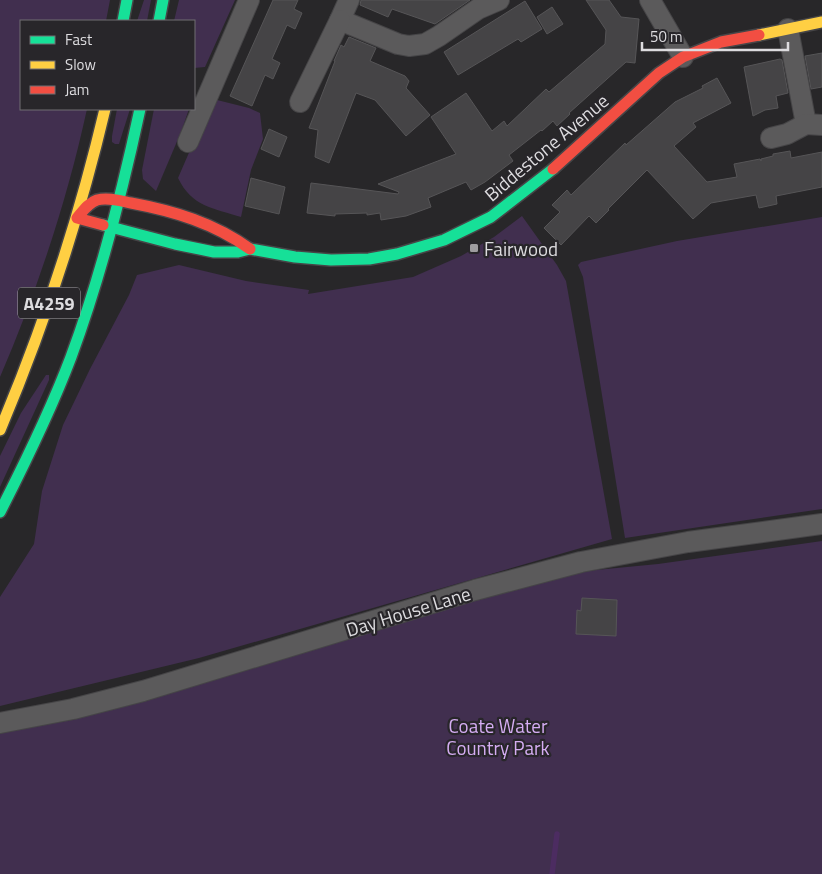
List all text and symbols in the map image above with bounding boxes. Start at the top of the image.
legend [20,20,195,110]
scale bar [642,20,788,52]
text: 50 m [650,25,683,48]
text: Fast [65,28,93,51]
text: Slow [65,53,96,76]
text: Jam [65,78,89,101]
street label: Biddestone Avenue [477,86,615,208]
place label: Fairwood [484,234,558,263]
marker: Fairwood [468,242,480,254]
road number: A4259 [18,288,80,318]
street label: Day House Lane [342,578,474,644]
park label: Coate Water Country Park [446,711,550,762]

